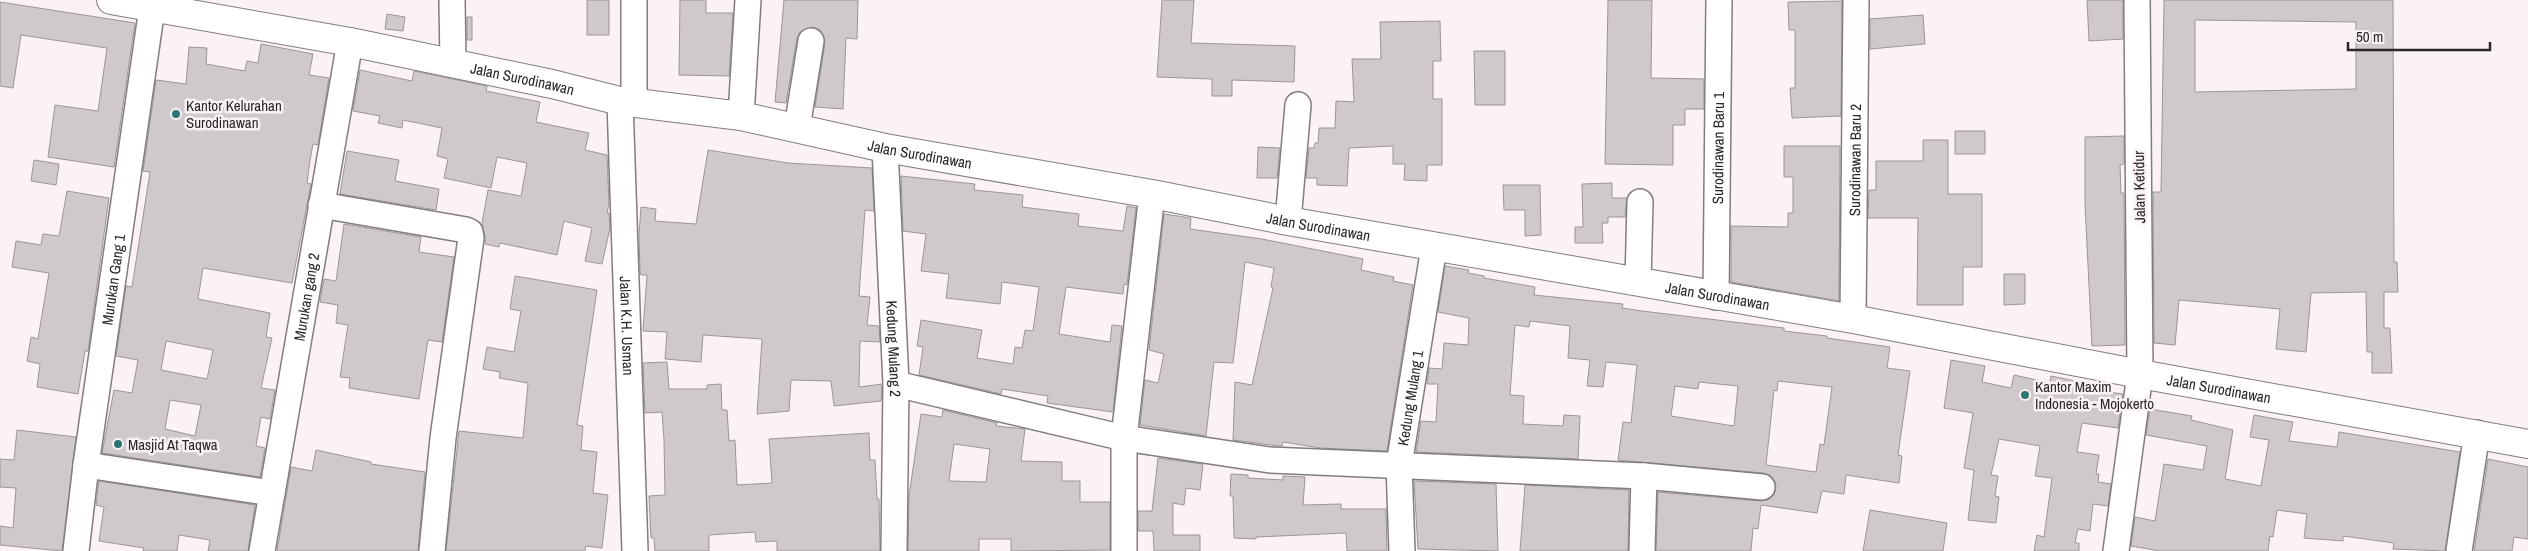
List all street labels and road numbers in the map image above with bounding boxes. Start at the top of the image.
street label: Jalan Surodinawan [469,57,577,100]
street label: Surodinawan Baru 1 [1706,92,1729,204]
street label: Surodinawan Baru 2 [1843,104,1866,216]
street label: Jalan Surodinawan [866,134,974,173]
street label: Jalan Ketidur [2128,151,2150,223]
street label: Jalan Surodinawan [1265,206,1372,246]
street label: Murukan Gang 1 [96,232,130,326]
street label: Murukan gang 2 [288,251,324,342]
street label: Jalan K.H. Usman [615,276,640,376]
street label: Jalan Surodinawan [1664,276,1771,315]
street label: Kedung Mulang 2 [882,300,907,397]
street label: Kedung Mulang 1 [1392,348,1428,447]
street label: Jalan Surodinawan [2165,369,2273,408]

